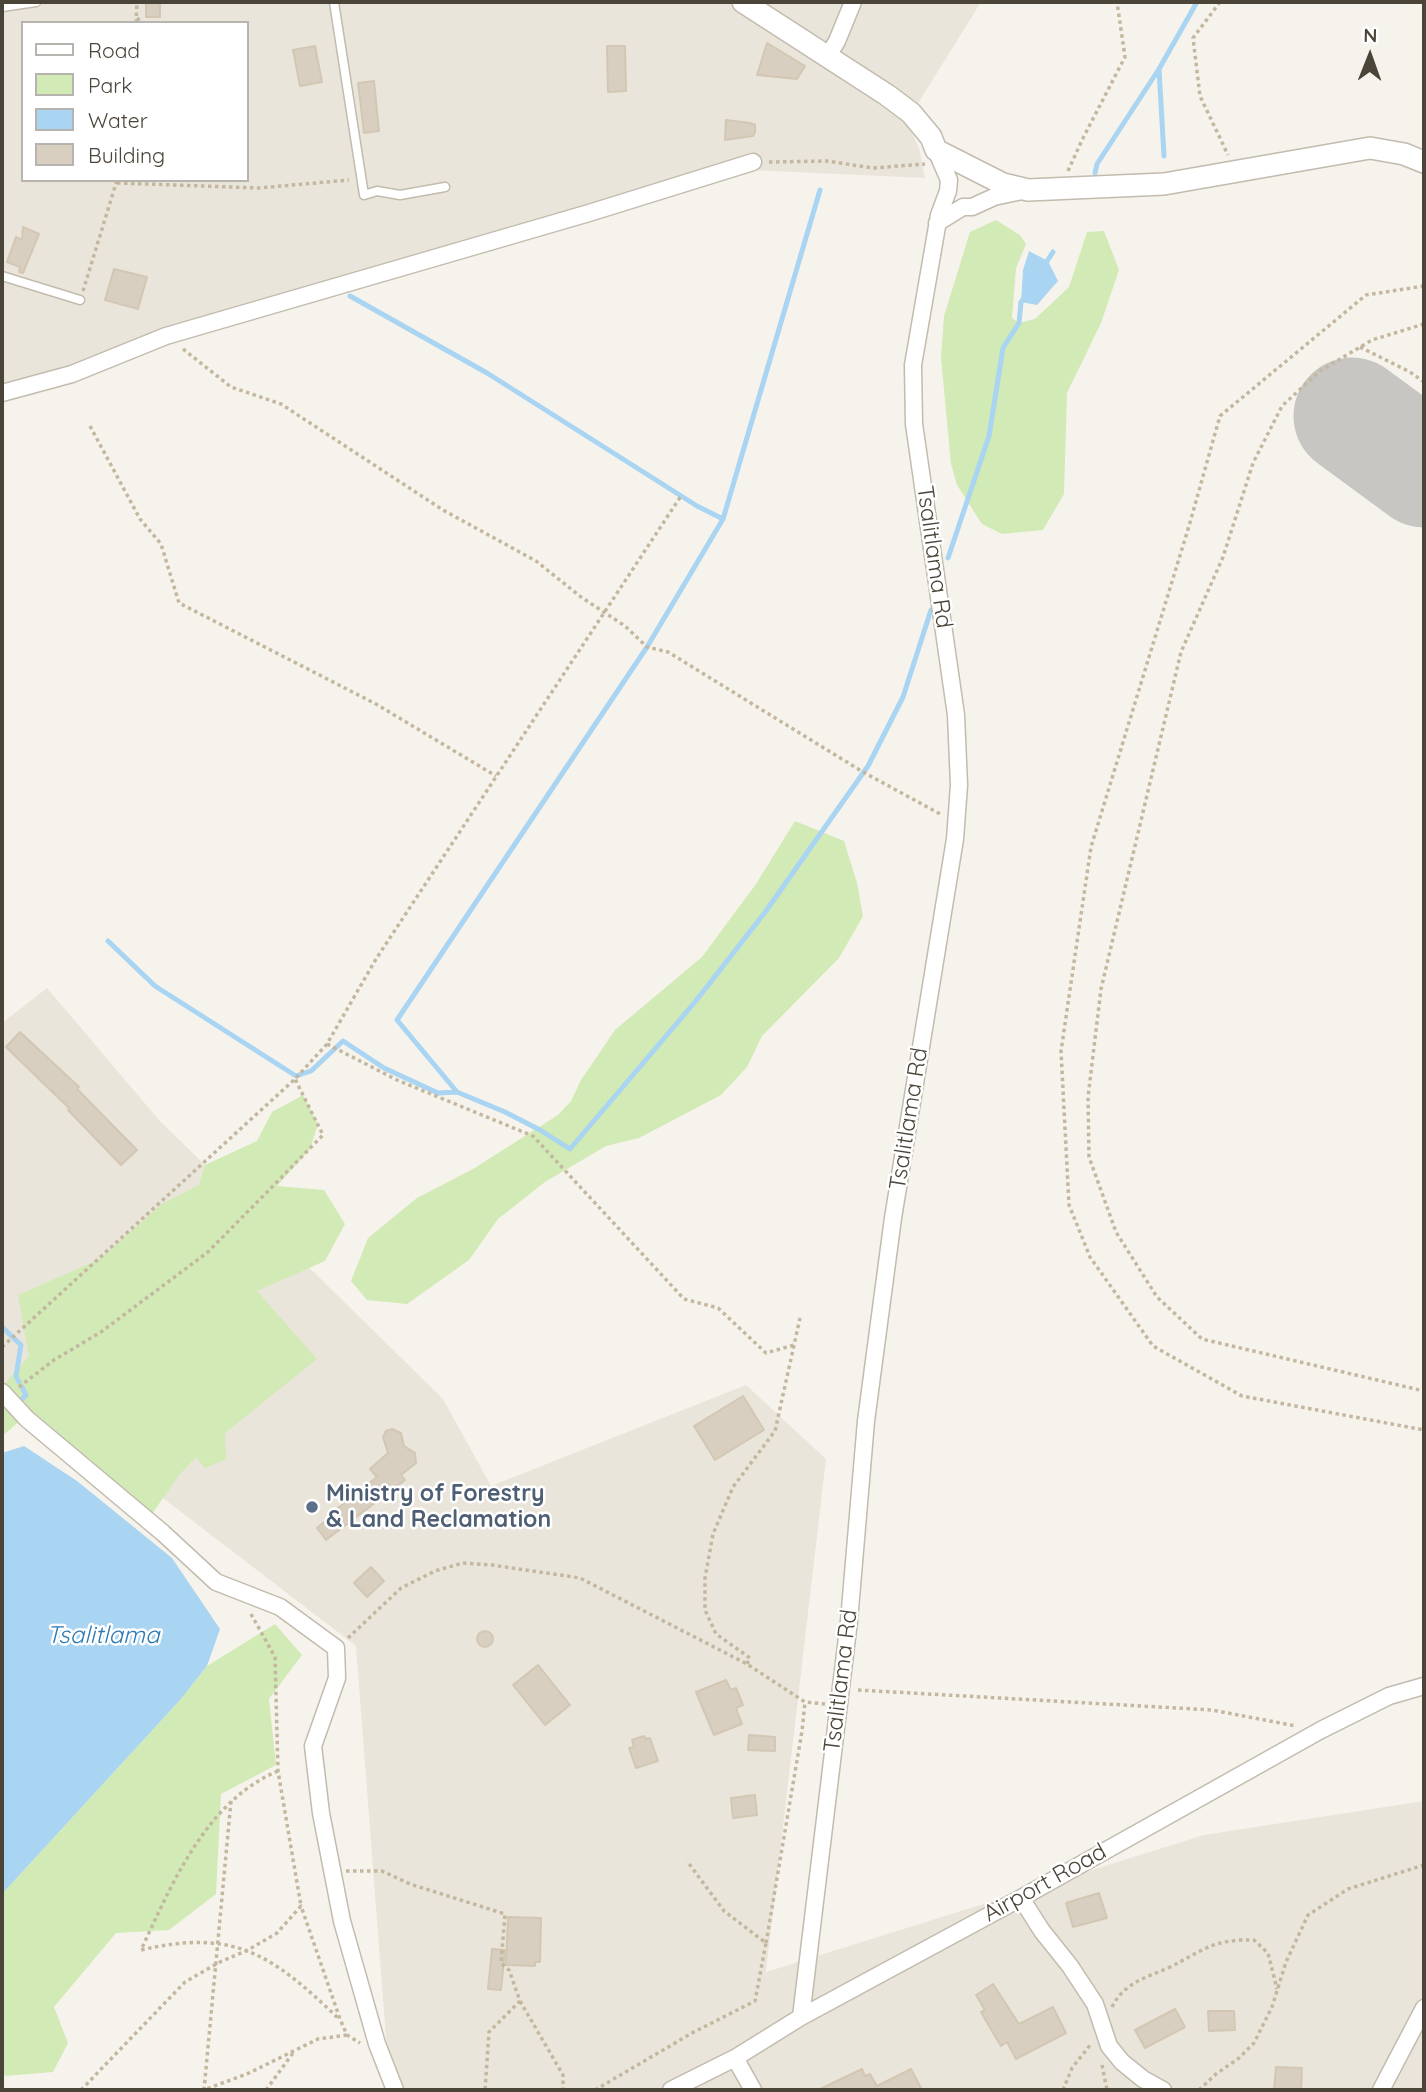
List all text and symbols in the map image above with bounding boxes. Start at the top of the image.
legend [21,21,248,182]
north arrow [1335,21,1405,91]
text: N [1363,23,1378,47]
text: Road [88,37,140,63]
text: Park [88,72,132,98]
text: Water [88,107,148,133]
text: Building [88,142,165,168]
street label: Tsalitlama Rd [910,484,958,630]
street label: Tsalitlama Rd [884,1046,934,1192]
place label: Ministry of Forestry & Land Reclamation [326,1480,551,1534]
marker: Ministry of Forestry & Land Reclamation [304,1499,320,1515]
street label: Tsalitlama Rd [819,1608,863,1754]
water label: Tsalitlama [46,1622,160,1650]
street label: Airport Road [979,1838,1111,1928]

